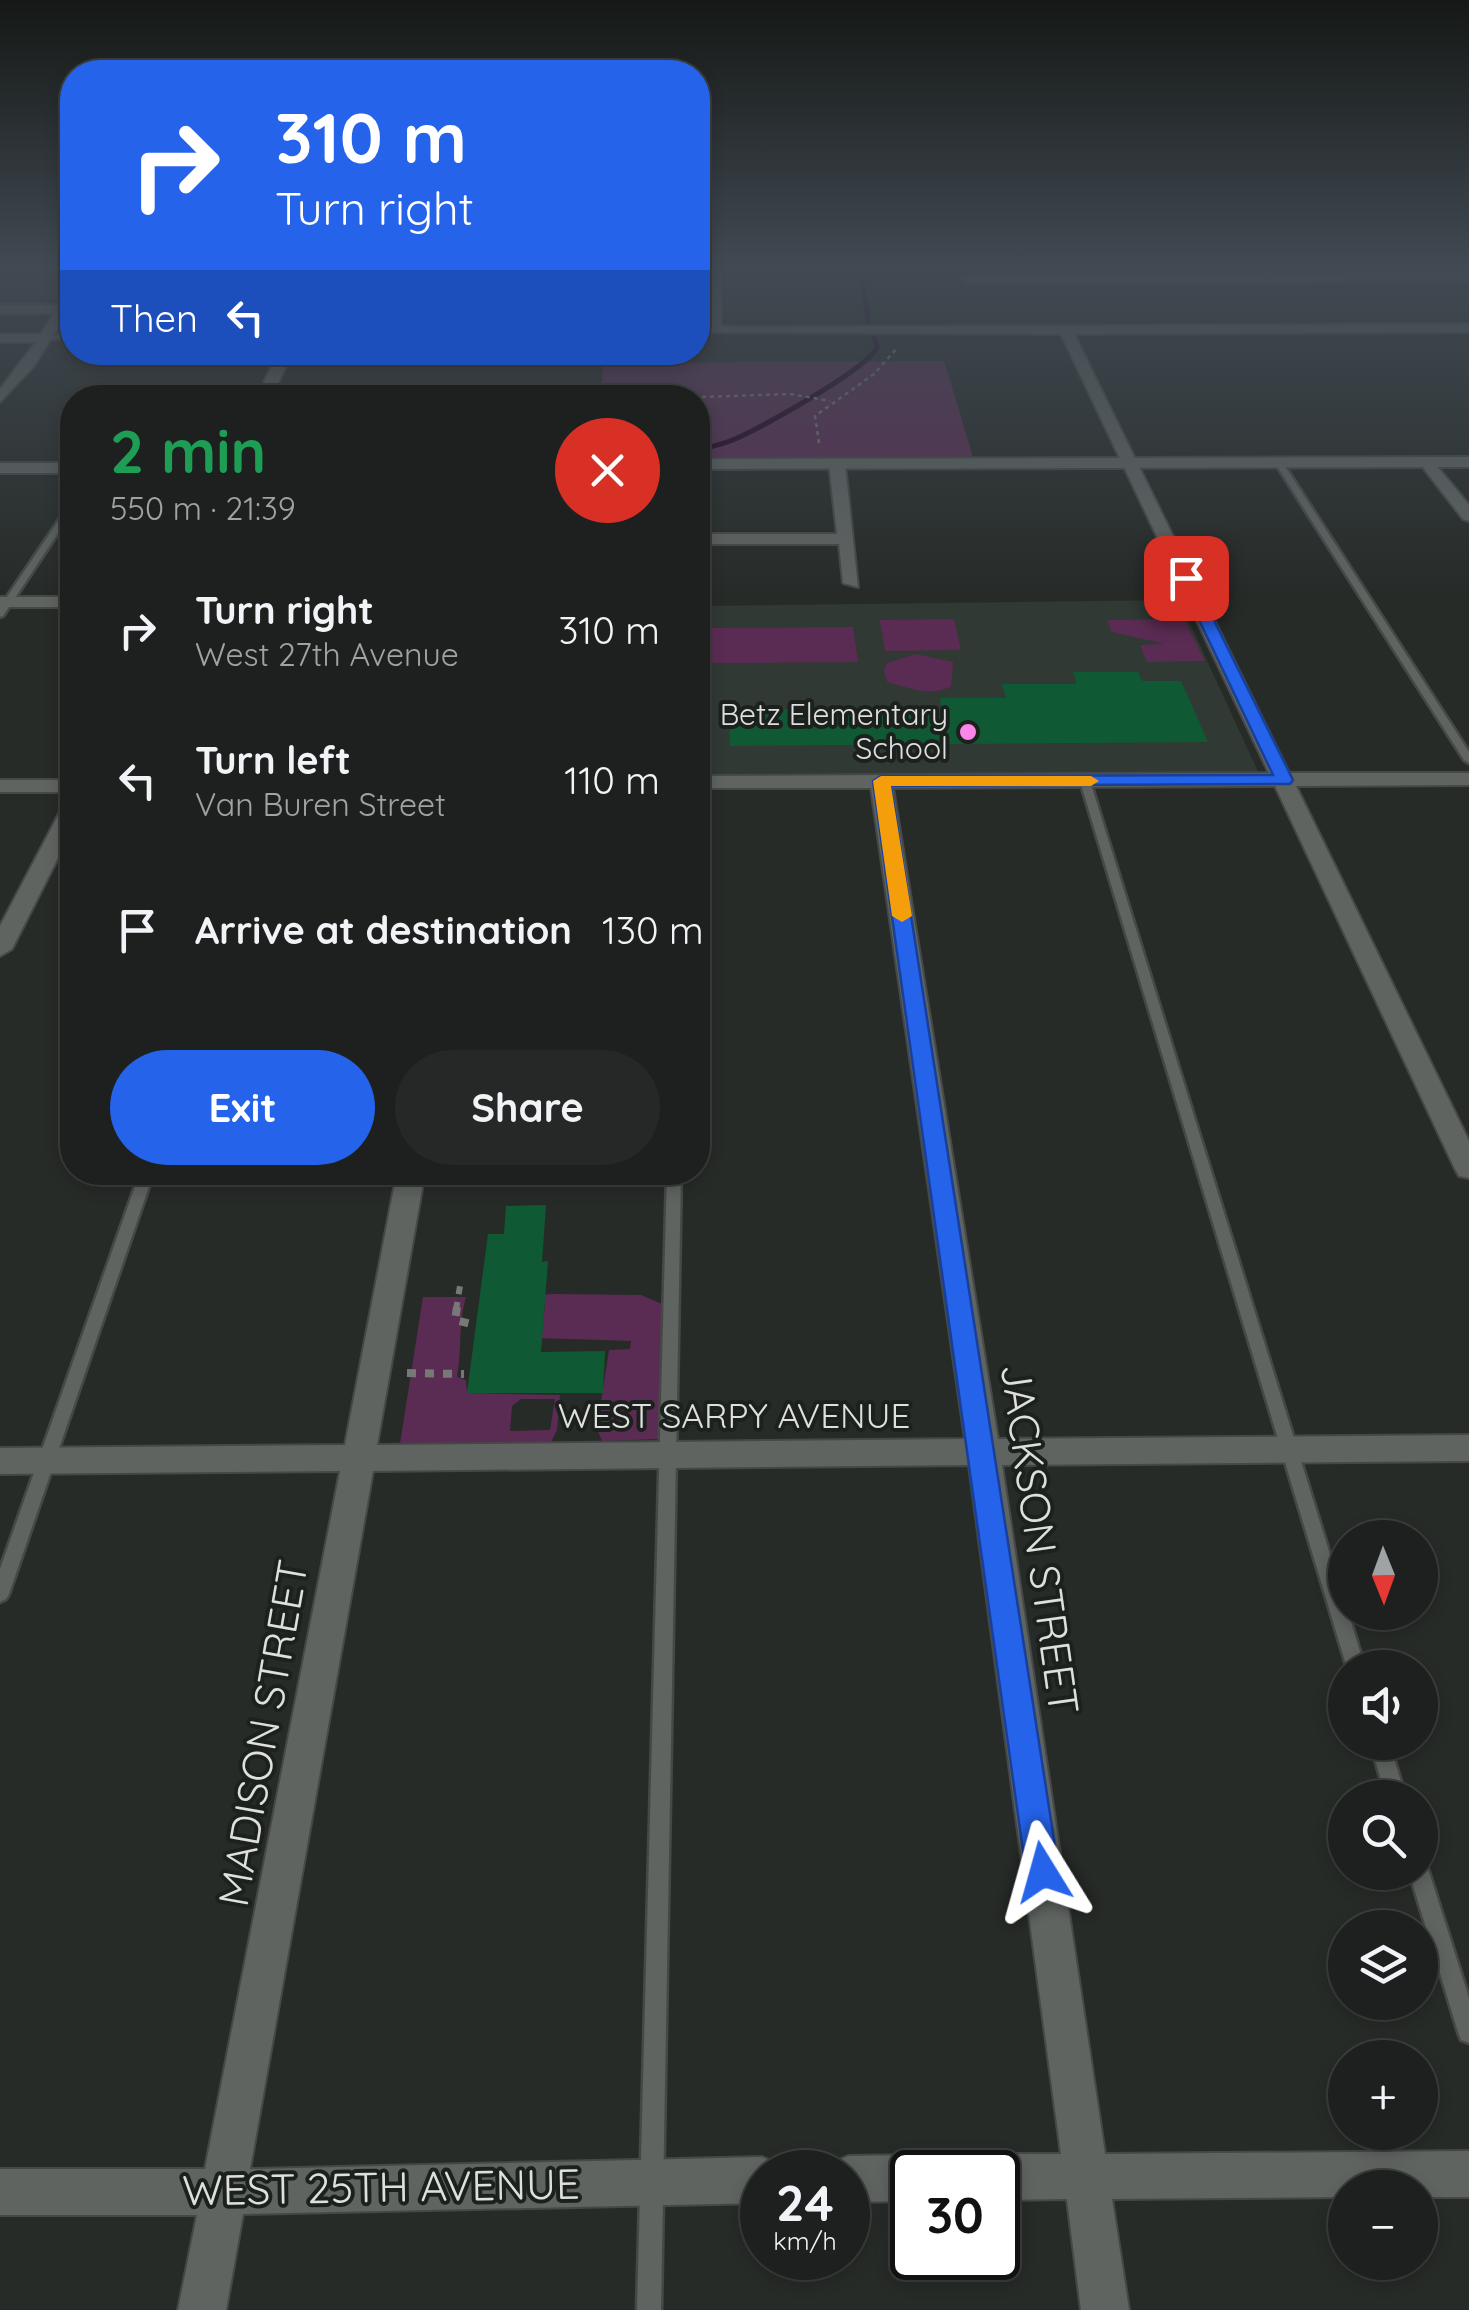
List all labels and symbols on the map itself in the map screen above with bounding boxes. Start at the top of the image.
pin [1144,536,1229,621]
place label: Betz Elementary School [720,695,948,767]
marker: Betz Elementary School [957,721,979,743]
street label: JACKSON STREET [990,1360,1091,1718]
street label: WEST SARPY AVENUE [558,1393,910,1437]
north arrow [1328,1520,1438,1630]
street label: MADISON STREET [206,1556,319,1910]
position arrow [991,1820,1095,1924]
speed limit sign: 30 [890,2150,1020,2280]
street label: WEST 25TH AVENUE [182,2157,580,2216]

